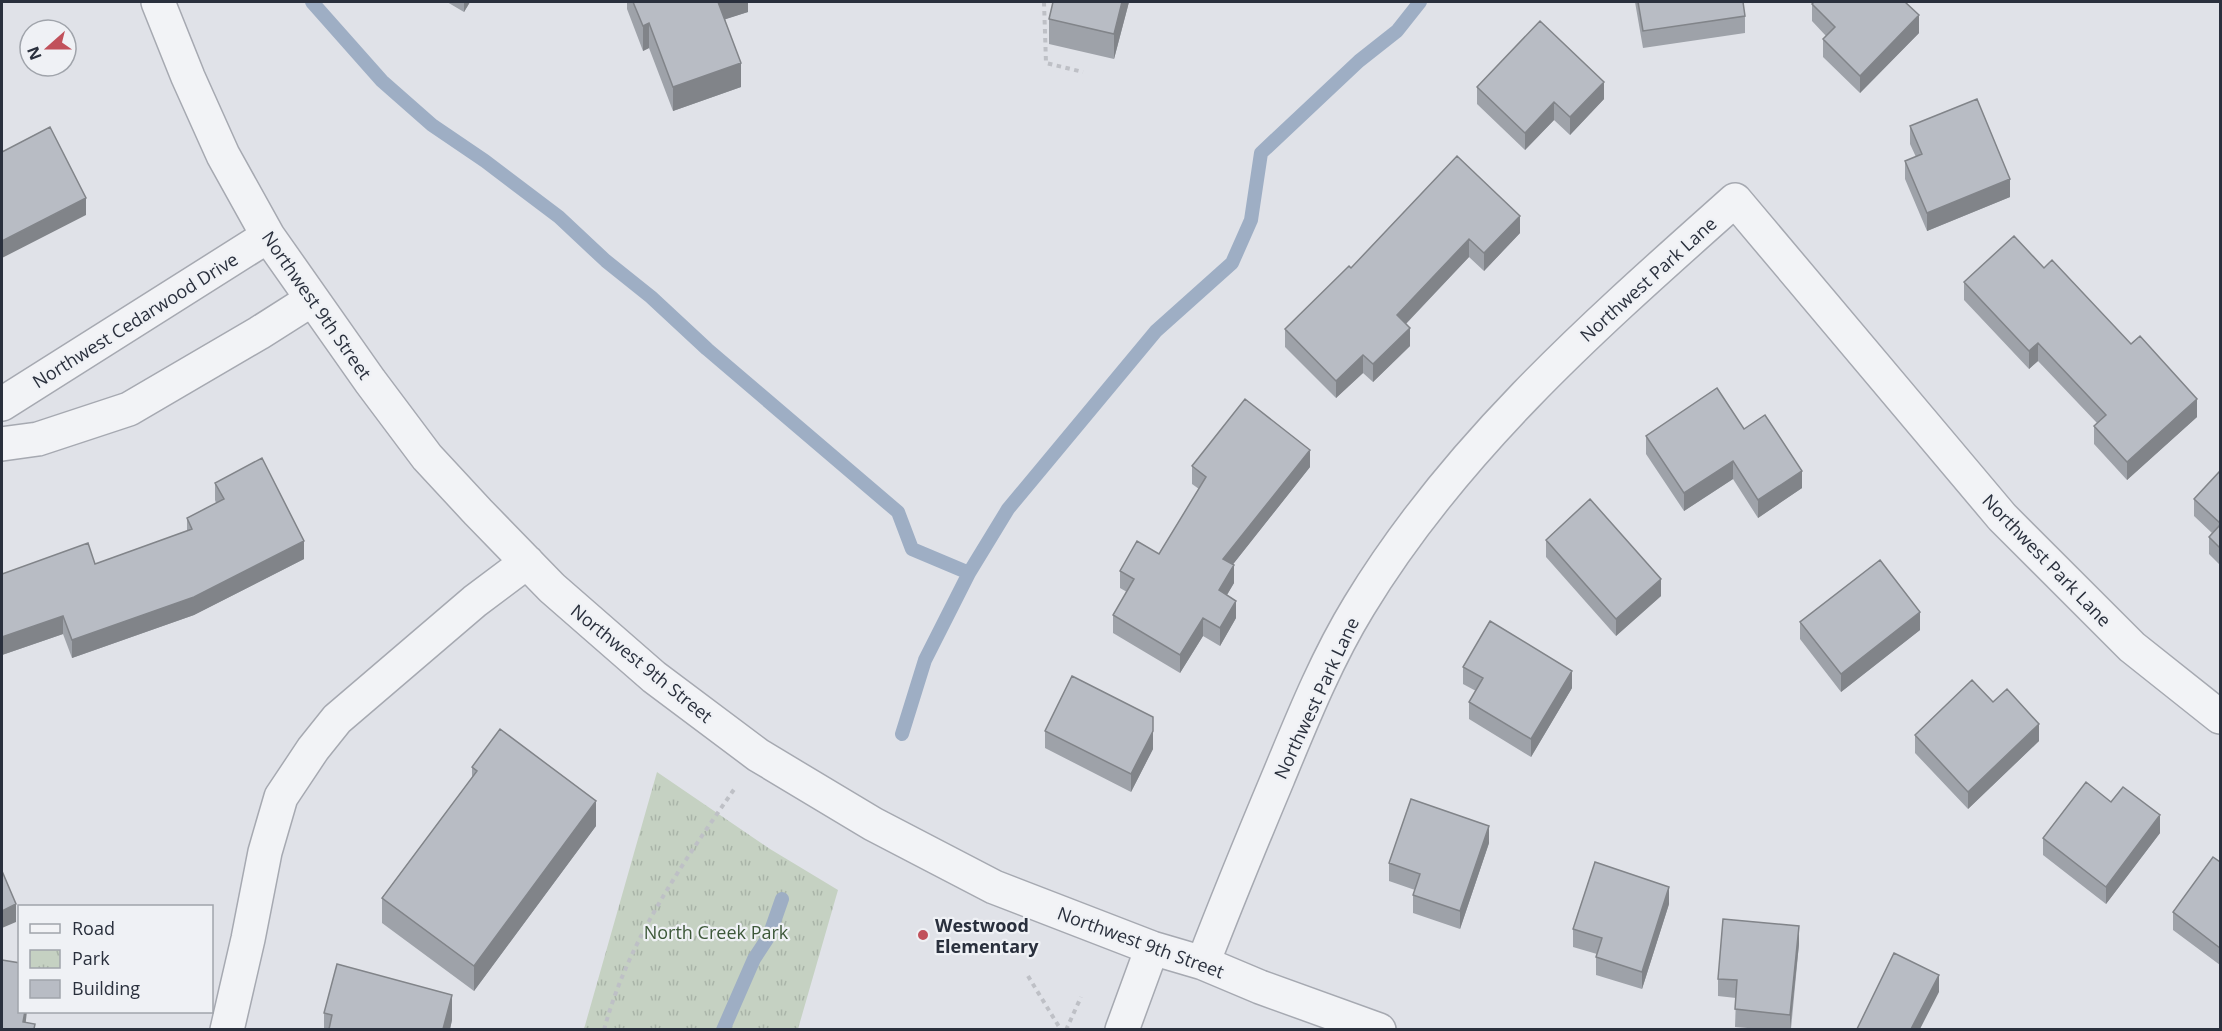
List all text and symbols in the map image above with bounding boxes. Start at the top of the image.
north arrow [18,18,78,78]
text: N [21,43,47,63]
street label: Northwest Park Lane [1575,211,1721,347]
street label: Northwest 9th Street [257,226,377,384]
street label: Northwest Cedarwood Drive [28,247,242,393]
street label: Northwest Park Lane [1977,488,2117,632]
street label: Northwest 9th Street [566,598,718,728]
street label: Northwest Park Lane [1268,613,1364,783]
street label: Northwest 9th Street [1054,901,1228,983]
legend [18,905,213,1013]
place label: Westwood Elementary [935,913,1039,958]
text: Road [72,916,115,940]
park label: North Creek Park [644,920,789,944]
marker: Westwood Elementary [916,928,930,942]
text: Park [72,946,110,970]
text: Building [72,976,140,1000]

